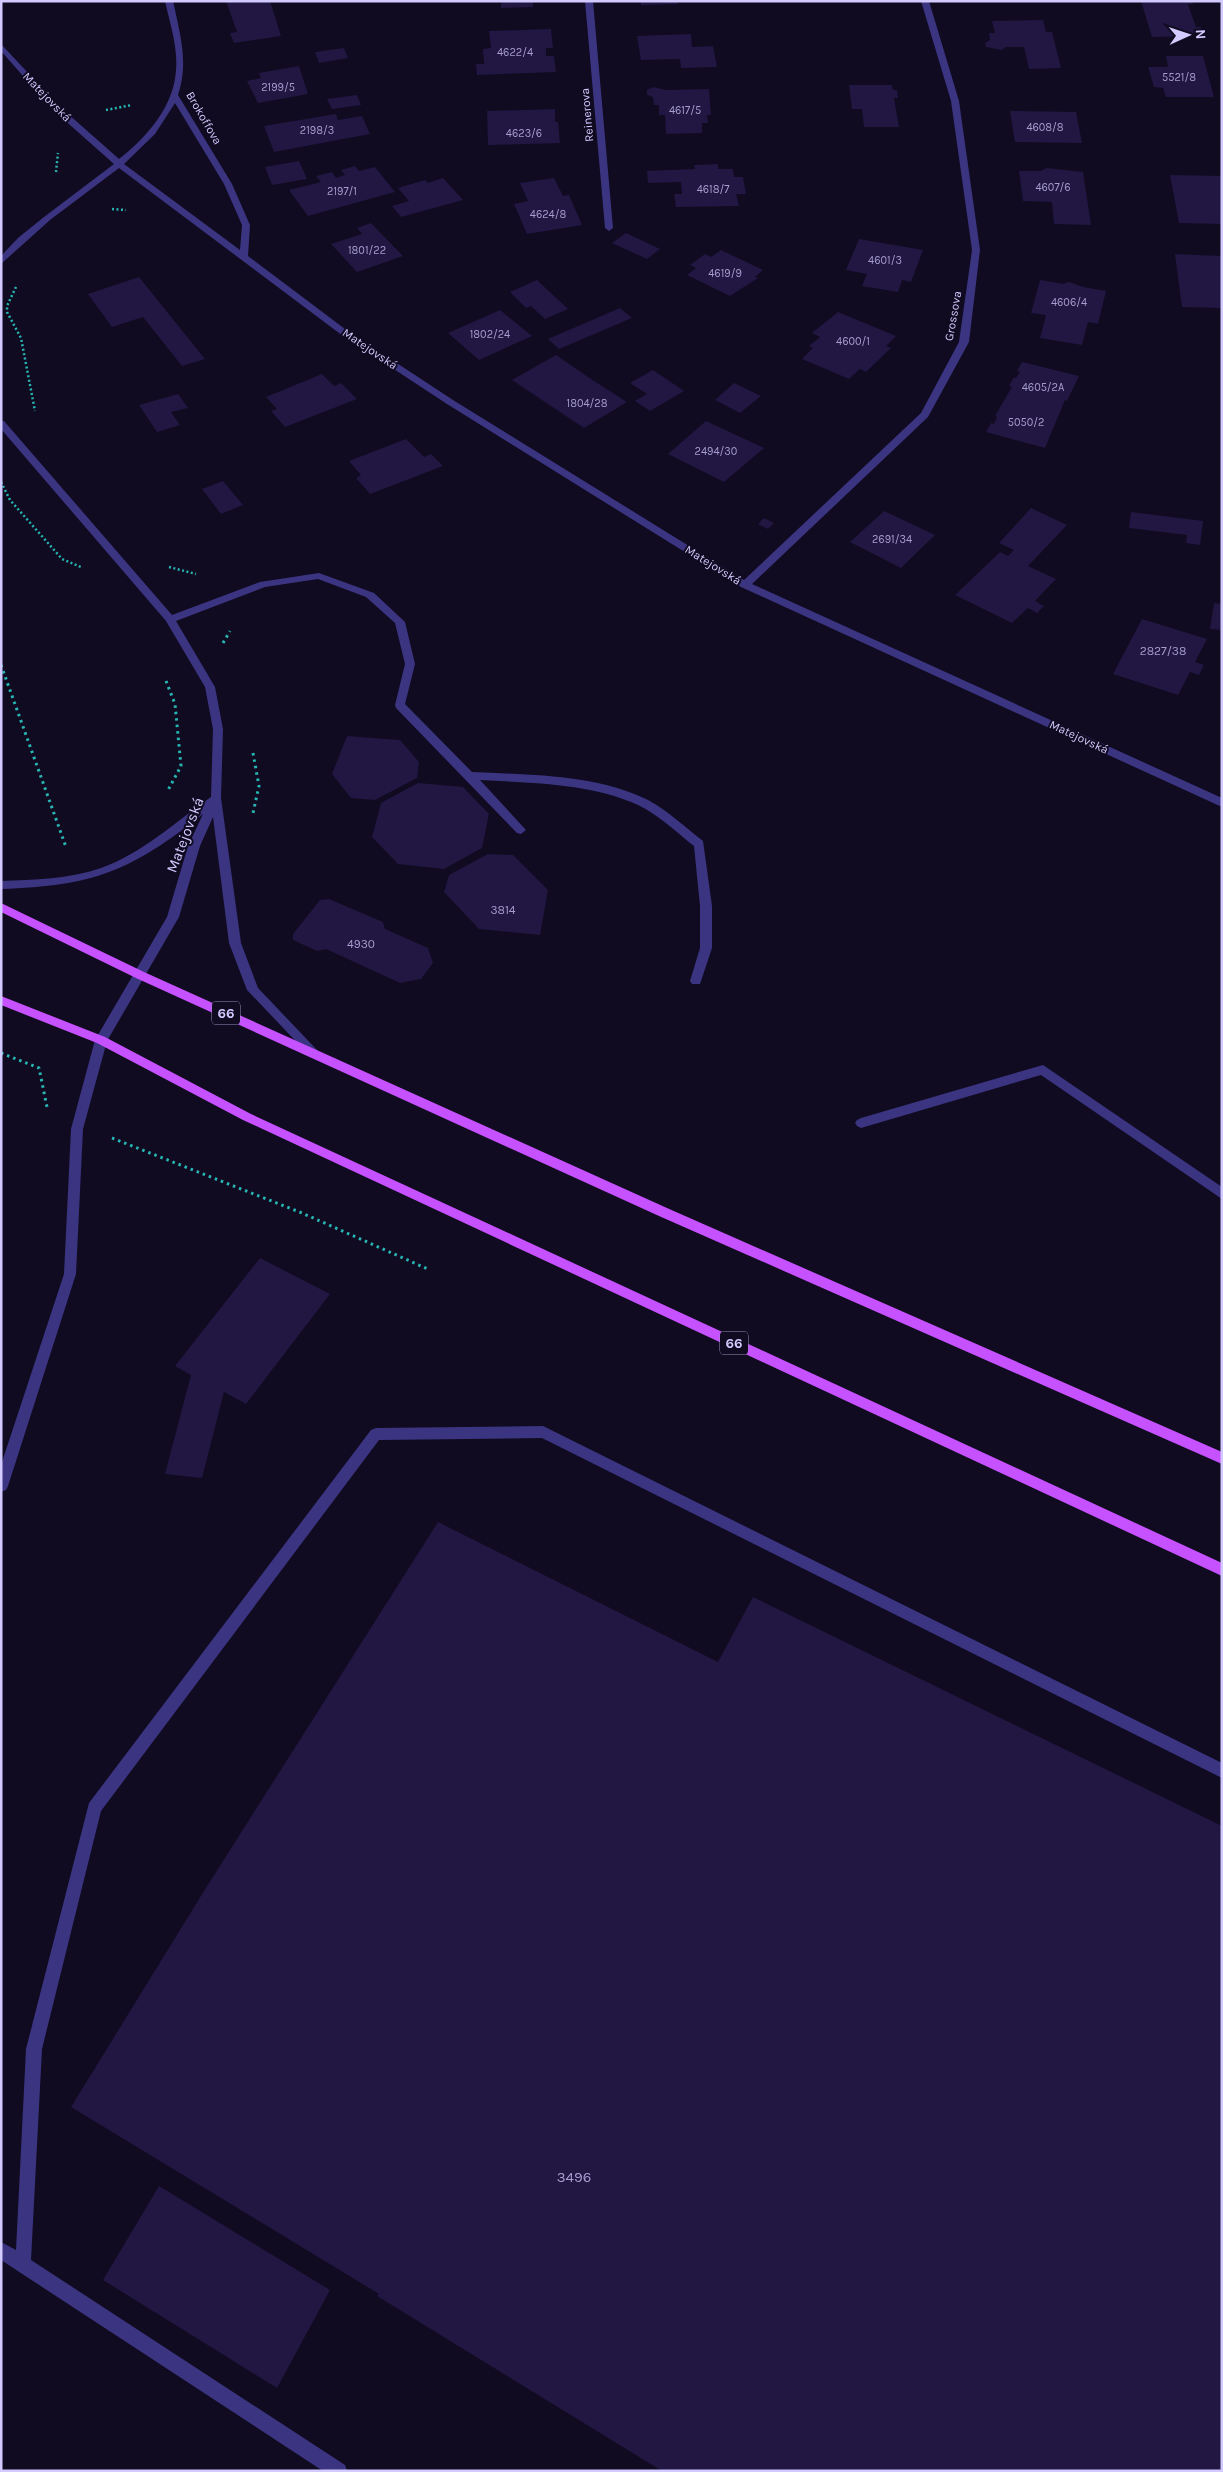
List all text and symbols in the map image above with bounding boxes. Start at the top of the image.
north arrow [1163,10,1213,60]
text: N [1192,29,1209,40]
house number: 4622/4 [497,46,533,59]
street label: Matejovská [20,69,74,125]
house number: 5521/8 [1162,71,1196,84]
house number: 2199/5 [261,81,295,94]
street label: Reinerova [578,87,596,143]
street label: Brokoffova [183,89,225,147]
house number: 4617/5 [669,104,701,117]
house number: 4608/8 [1026,121,1064,134]
house number: 2198/3 [300,124,334,137]
house number: 4623/6 [506,127,542,140]
house number: 4607/6 [1035,181,1071,194]
house number: 4618/7 [697,183,729,196]
house number: 2197/1 [327,185,357,198]
house number: 4624/8 [530,208,566,221]
house number: 1801/22 [348,244,386,257]
house number: 4601/3 [868,254,902,267]
house number: 4619/9 [708,267,742,280]
street label: Grossova [942,290,964,342]
house number: 4606/4 [1051,296,1087,309]
street label: Matejovská [340,325,400,373]
house number: 1802/24 [470,328,510,341]
house number: 4600/1 [836,335,870,348]
house number: 4605/2A [1022,381,1065,394]
house number: 1804/28 [567,397,608,410]
house number: 5050/2 [1008,416,1044,429]
house number: 2494/30 [695,445,737,458]
house number: 2691/34 [872,533,912,546]
street label: Matejovská [682,542,744,588]
house number: 2827/38 [1140,644,1186,658]
street label: Matejovská [1047,717,1111,757]
street label: Matejovská [162,795,208,875]
house number: 3814 [490,903,516,917]
house number: 4930 [347,937,375,951]
road number: 66 [212,1001,240,1024]
road number: 66 [720,1332,748,1355]
house number: 3496 [557,2168,591,2186]

